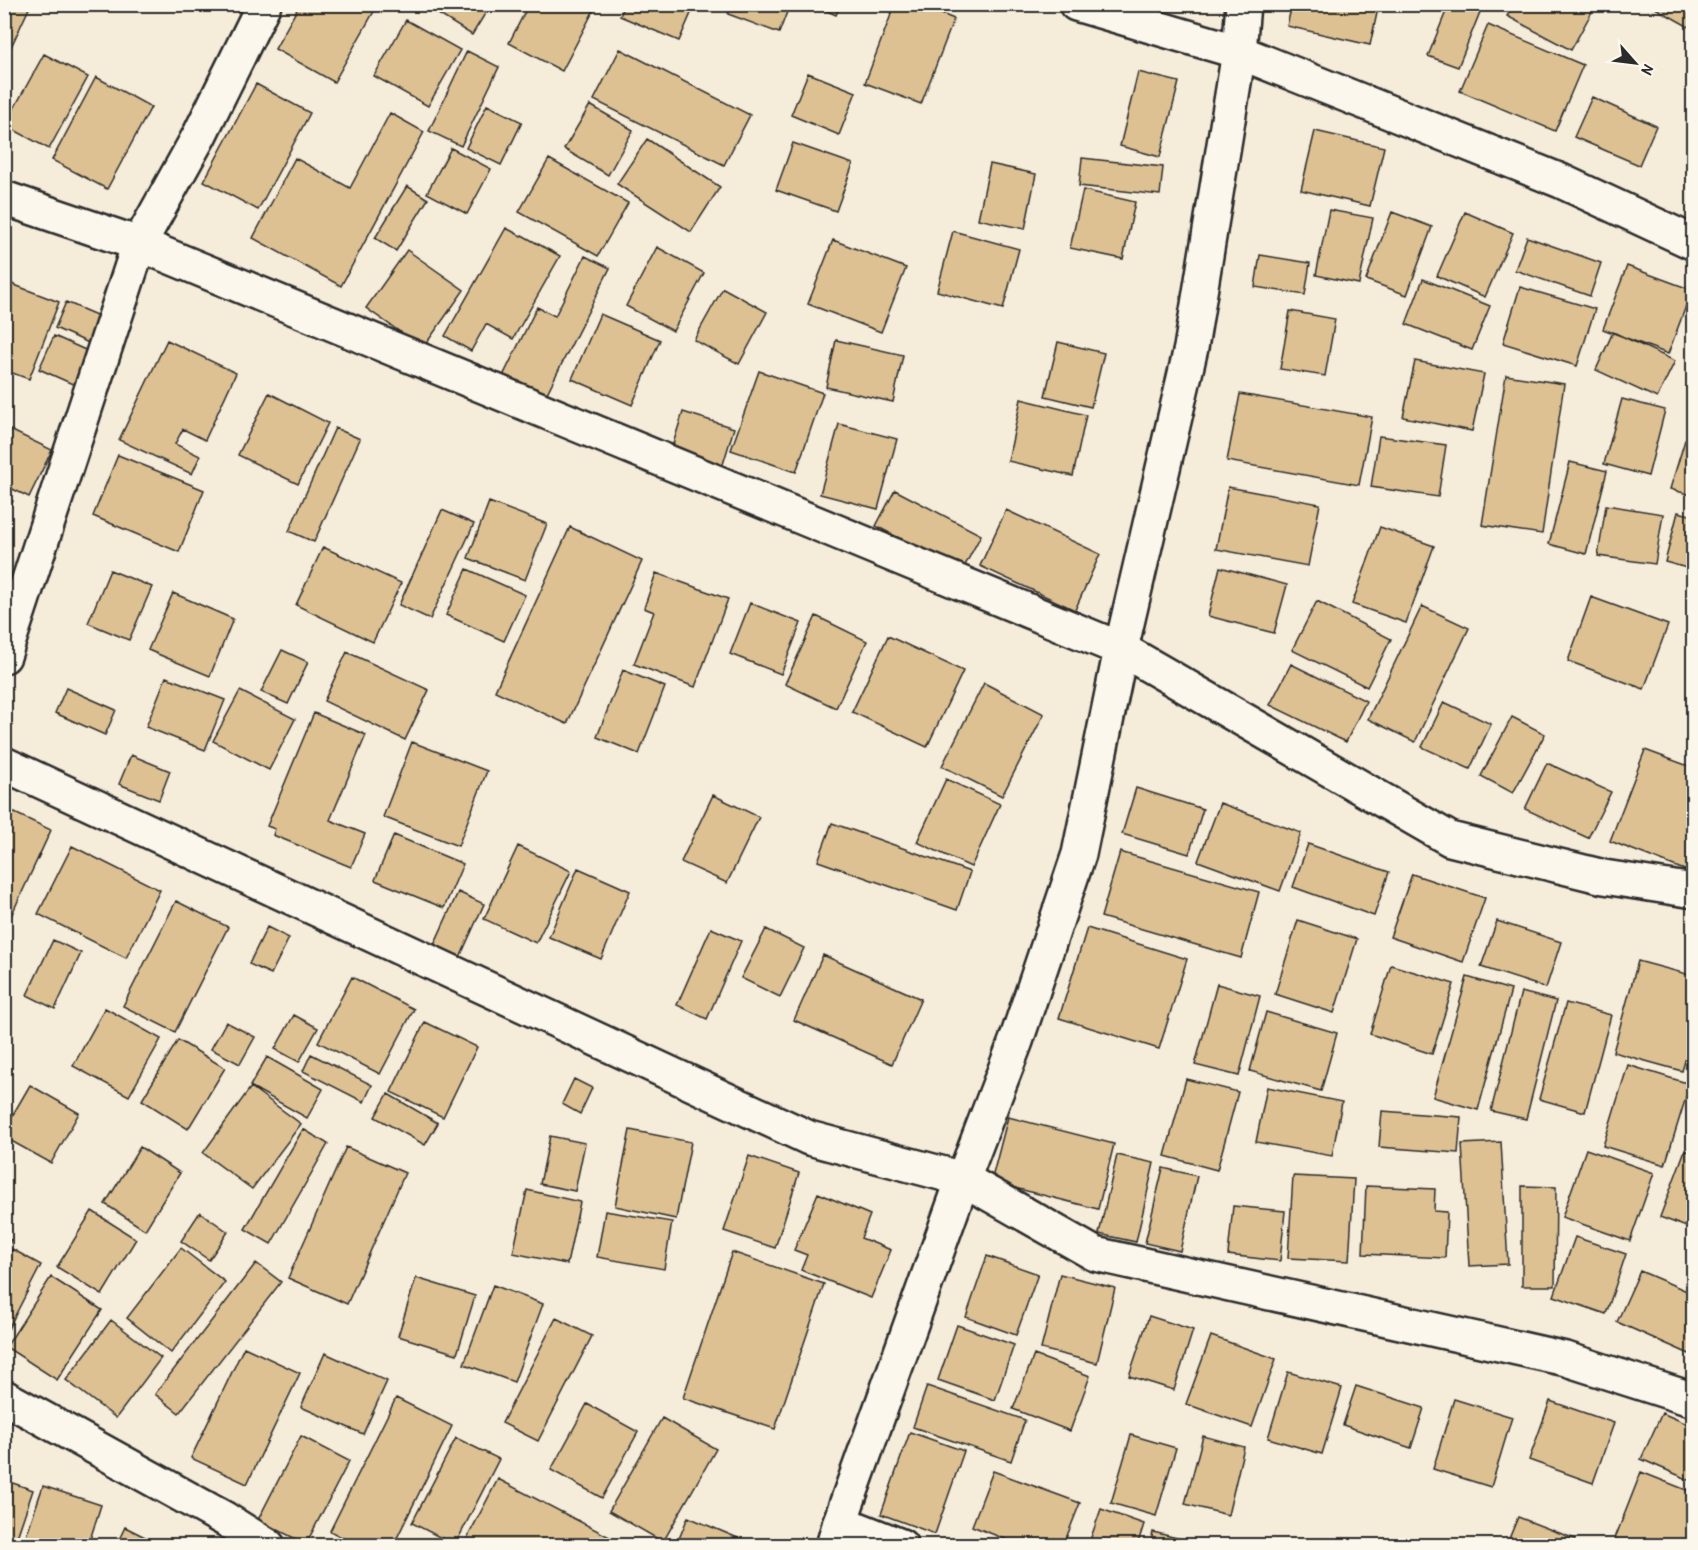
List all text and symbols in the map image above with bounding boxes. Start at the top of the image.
north arrow [1605,33,1665,93]
text: N [1636,61,1660,79]

